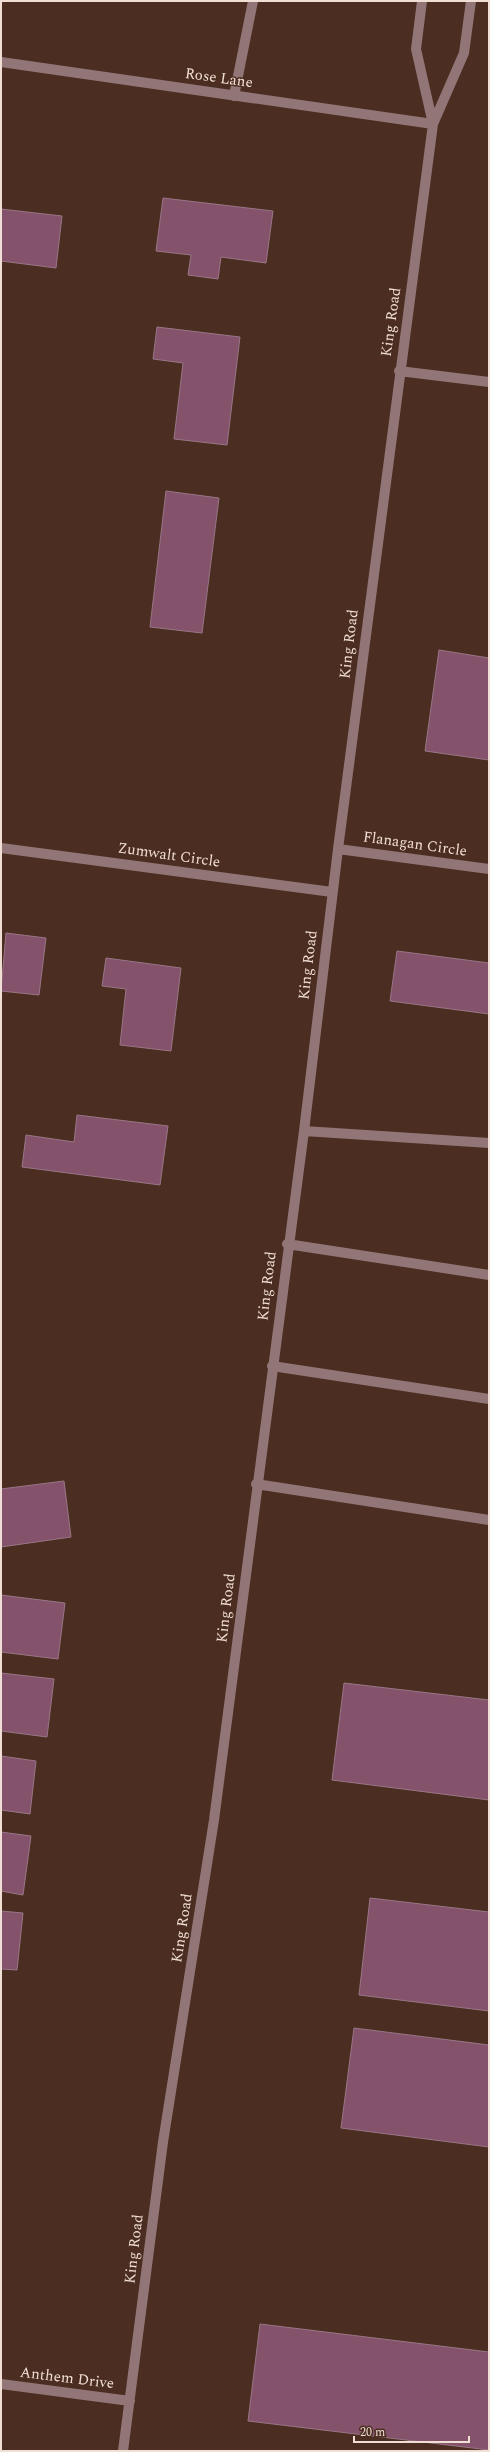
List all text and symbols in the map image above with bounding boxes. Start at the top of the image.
street label: Rose Lane [184,62,254,94]
street label: King Road [375,286,407,358]
street label: King Road [333,608,365,680]
street label: Flanagan Circle [361,825,469,863]
street label: Zumwalt Circle [116,836,222,874]
street label: King Road [292,929,324,1001]
street label: King Road [251,1250,283,1322]
street label: King Road [210,1572,242,1644]
street label: King Road [165,1892,199,1964]
street label: King Road [118,2213,150,2285]
street label: Anthem Drive [19,2361,115,2395]
scale bar [354,2418,469,2444]
text: 20 m [360,2423,385,2442]

